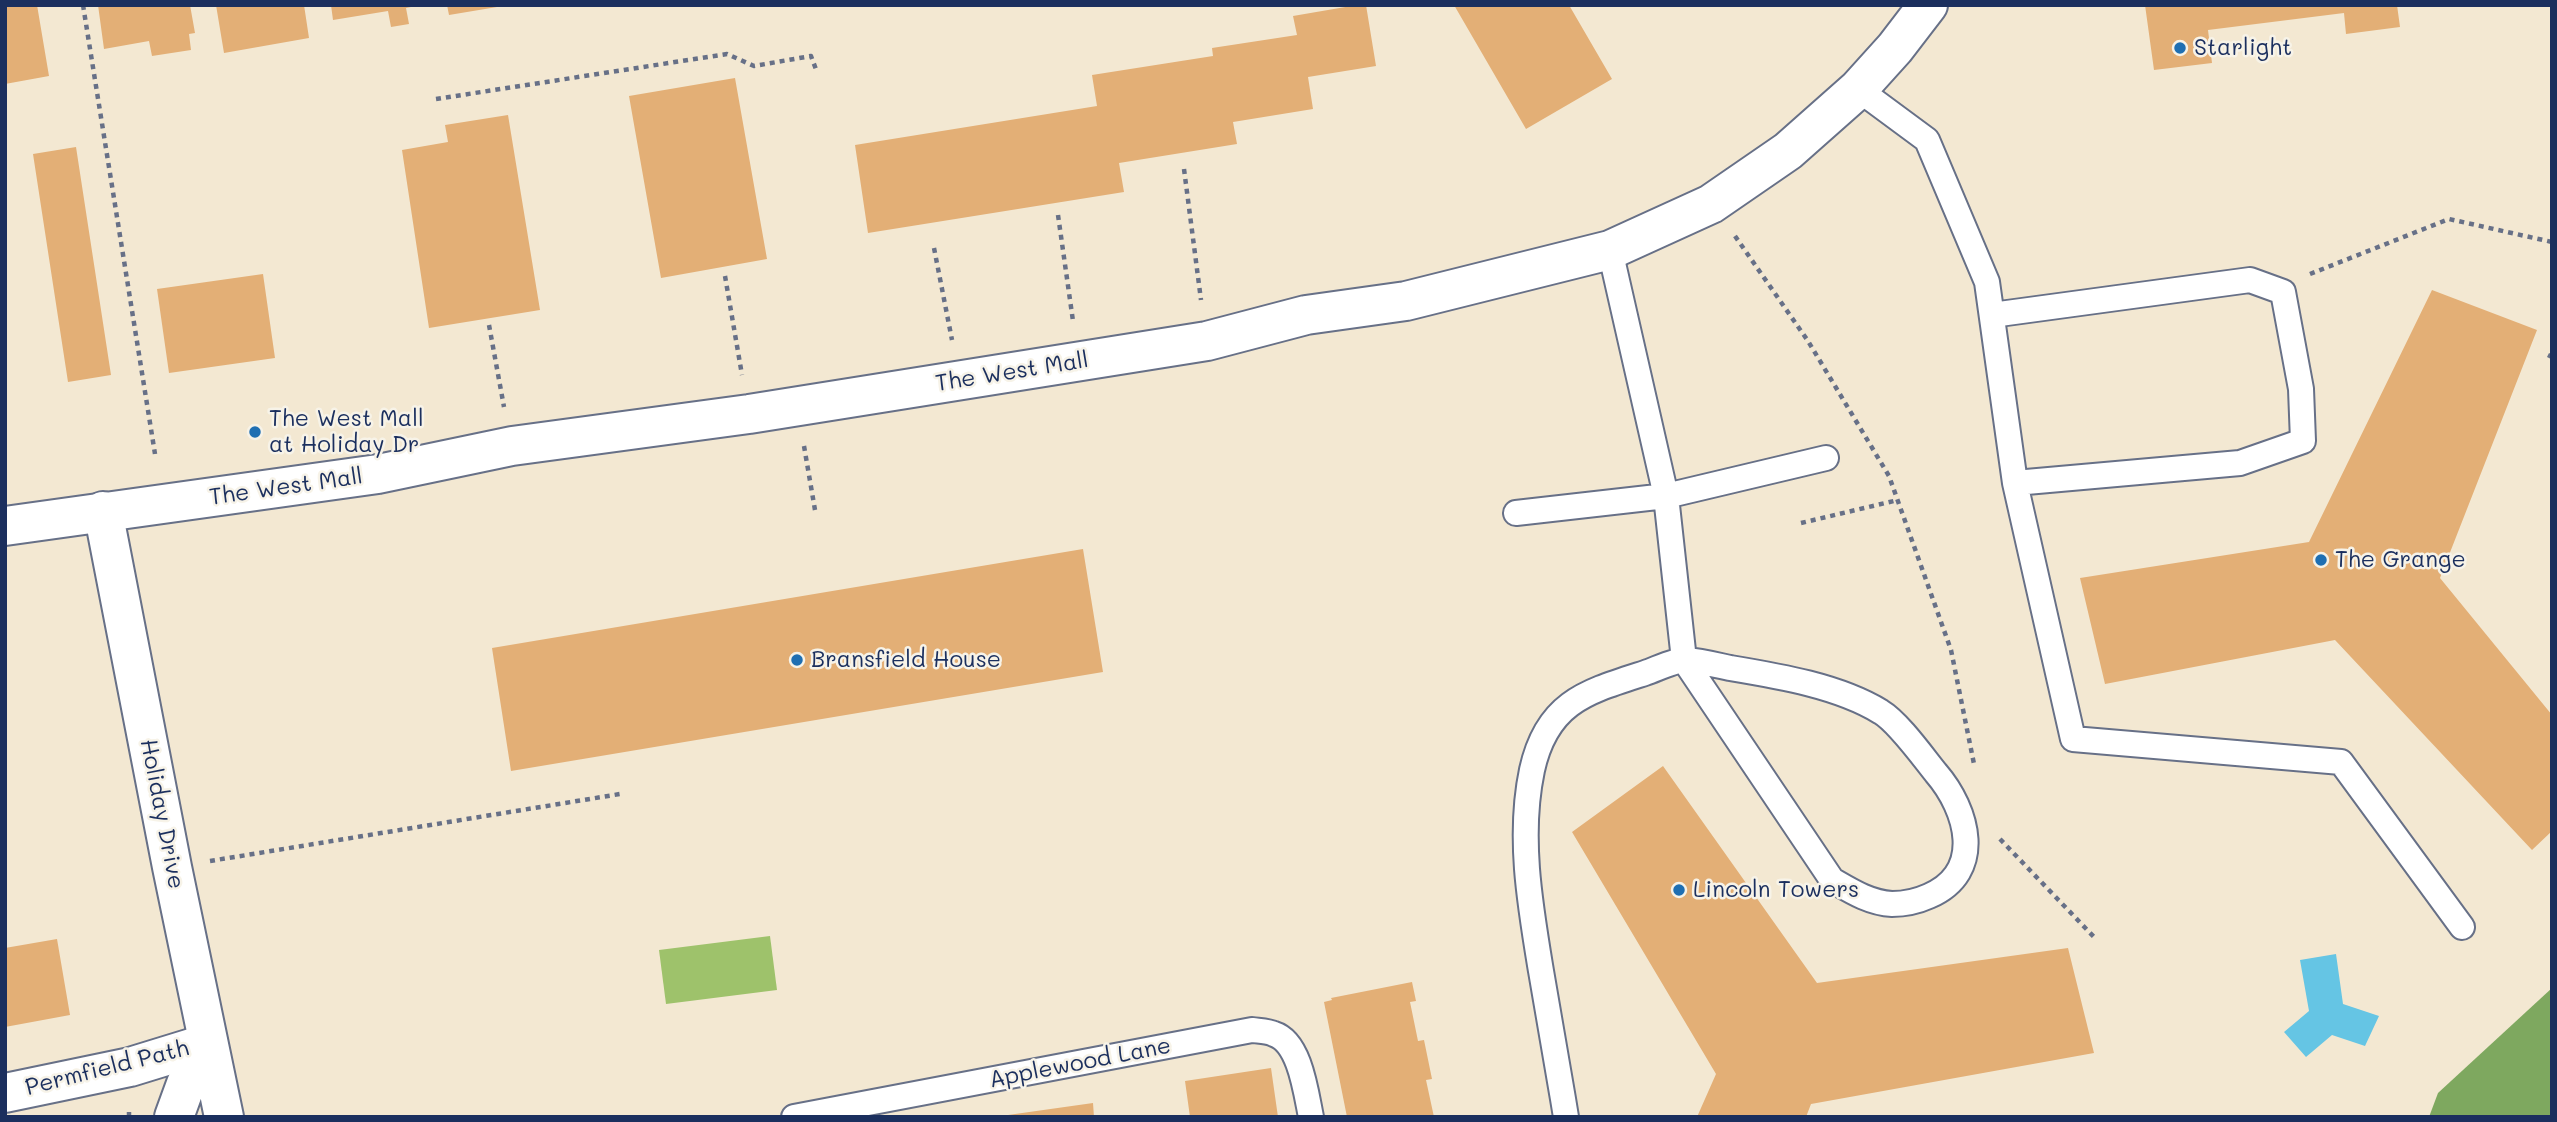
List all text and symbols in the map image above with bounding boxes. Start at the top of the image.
place label: Starlight [2194,34,2292,62]
marker: Starlight [2172,40,2188,56]
street label: The West Mall [933,346,1091,398]
place label: The West Mall at Holiday Dr [269,405,424,459]
marker: The West Mall at Holiday Dr [247,424,263,440]
street label: The West Mall [207,463,365,511]
place label: The Grange [2335,546,2466,574]
marker: The Grange [2313,552,2329,568]
place label: Bransfield House [811,646,1001,674]
marker: Bransfield House [789,652,805,668]
street label: Holiday Drive [134,737,190,891]
place label: Lincoln Towers [1693,876,1859,904]
marker: Lincoln Towers [1671,882,1687,898]
street label: Applewood Lane [987,1032,1173,1094]
street label: Permfield Path [22,1034,192,1102]

